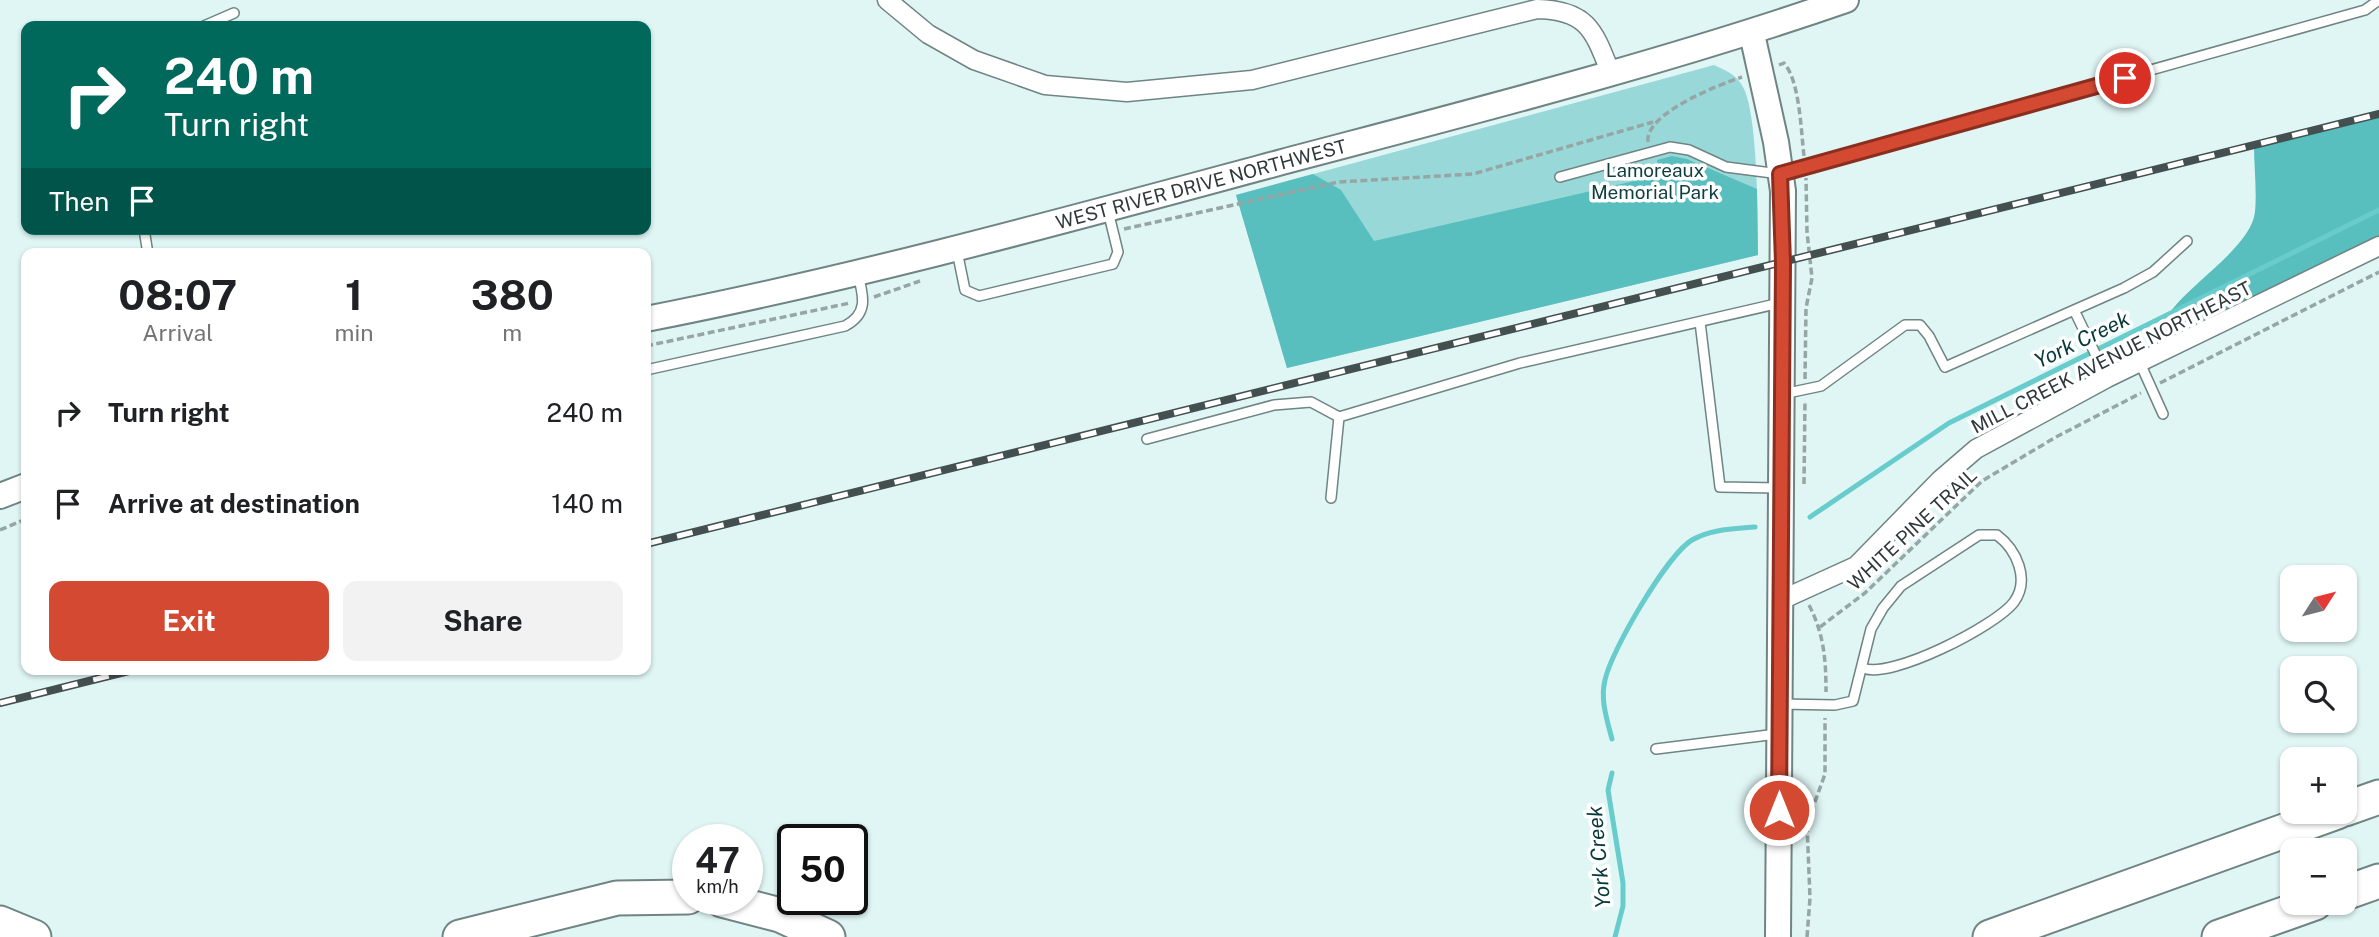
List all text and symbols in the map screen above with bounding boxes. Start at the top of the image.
text: 240 m [164,47,314,105]
pin [2095,48,2155,108]
icon: right [49,49,140,140]
icon: arrive [2106,59,2144,97]
text: Turn right [164,106,309,143]
street label: WEST RIVER DRIVE NORTHWEST [1053,135,1349,233]
park label: Lamoreaux Memorial Park [1591,159,1719,203]
icon: arrive [123,182,161,220]
text: Then [49,186,109,217]
text: 08:07 [118,270,237,319]
text: 1 [345,270,363,319]
text: 380 [471,270,554,319]
street label: MILL CREEK AVENUE NORTHEAST [1967,277,2255,437]
water label: York Creek [2030,306,2134,373]
text: Arrival [142,319,213,346]
text: min [335,319,374,346]
text: m [502,319,522,346]
icon: right [49,394,87,432]
text: Turn right [108,397,230,428]
text: 240 m [546,397,623,428]
street label: WHITE PINE TRAIL [1843,464,1981,594]
icon: arrive [49,485,87,523]
text: Arrive at destination [108,488,360,519]
text: 140 m [551,488,623,519]
north arrow [2280,565,2357,642]
map controls [2280,565,2357,915]
button: Exit [49,581,329,661]
button: Share [343,581,623,661]
button: search [2280,656,2357,733]
button: + [2280,747,2357,824]
position arrow [1742,773,1816,847]
water label: York Creek [1582,804,1615,909]
speed limit sign: 50 [777,824,868,915]
button: − [2280,838,2357,915]
text: 47 [695,840,740,881]
text: km/h [696,876,739,897]

